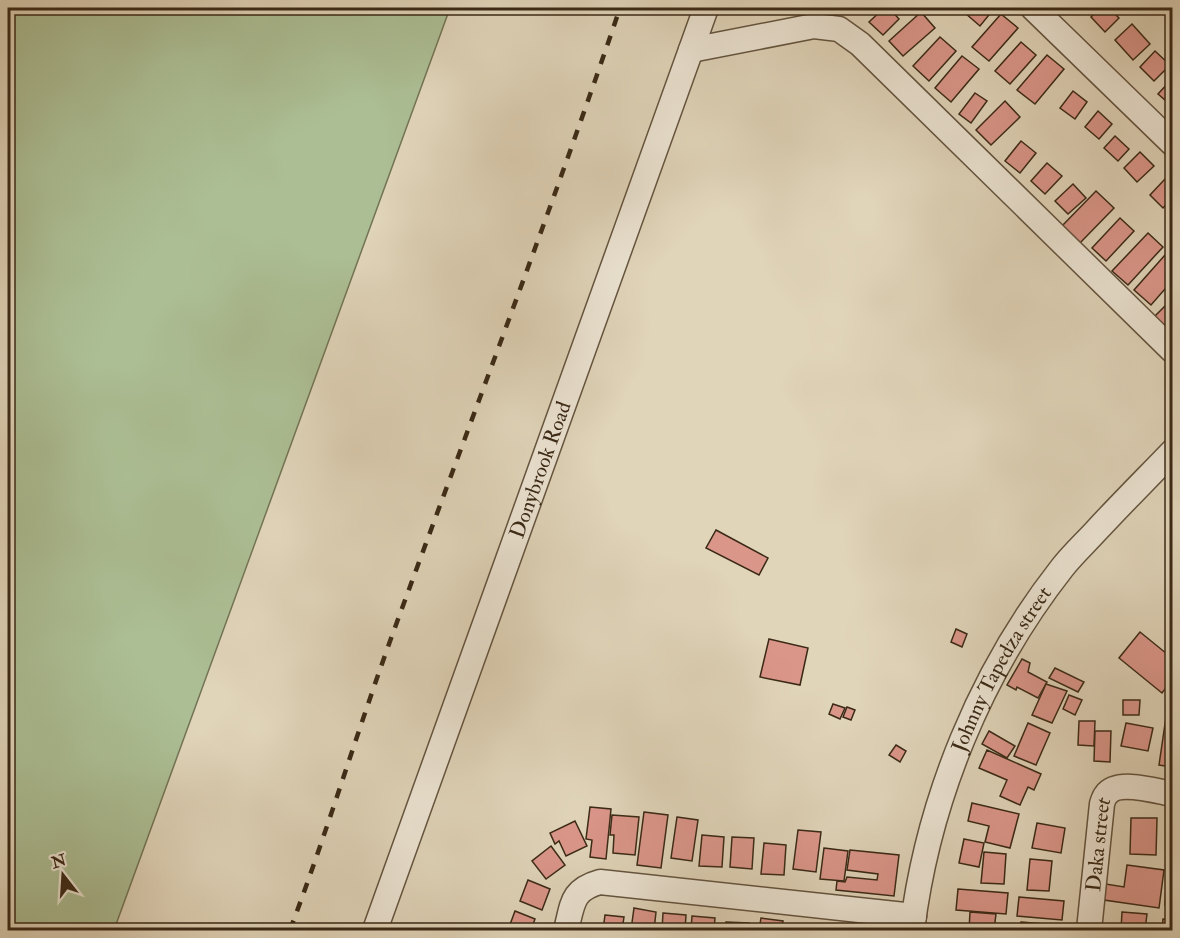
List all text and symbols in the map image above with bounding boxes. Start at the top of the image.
street label: Donybrook Road [504,397,578,542]
street label: Johnny Tapedza street [945,581,1058,757]
street label: Daka street [1080,793,1117,893]
north arrow [33,845,93,905]
text: N [48,850,69,874]

